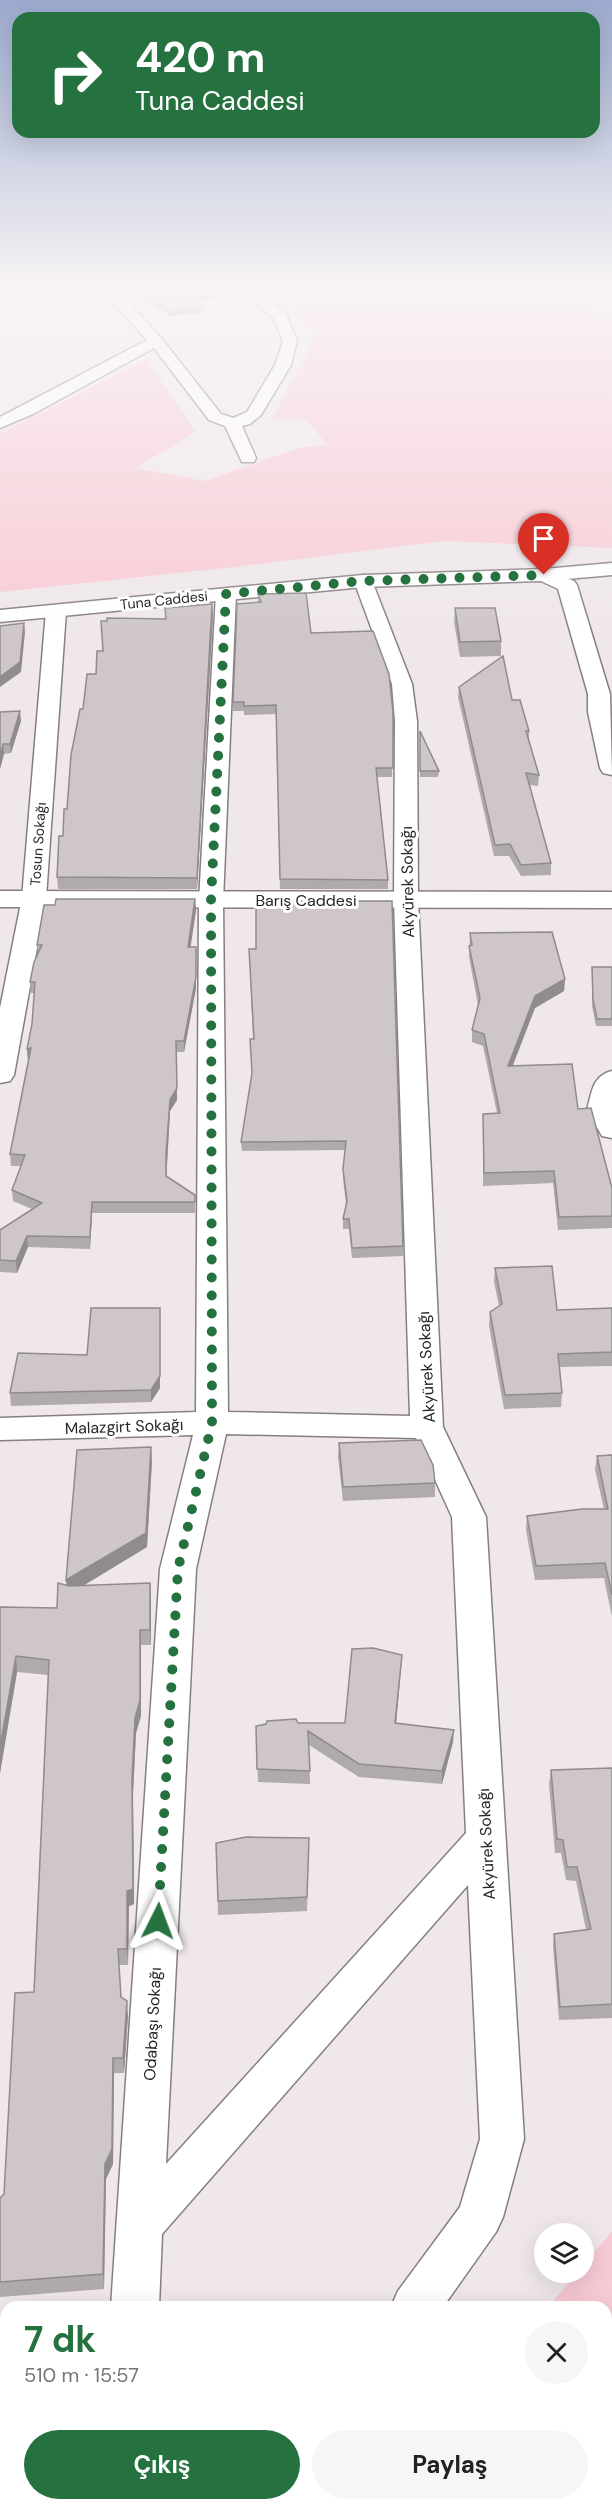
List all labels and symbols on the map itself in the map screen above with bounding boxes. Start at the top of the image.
pin [518,513,569,575]
street label: Tuna Caddesi [119,586,209,614]
street label: Tosun Sokağı [26,802,50,886]
street label: Akyürek Sokağı [396,826,419,938]
street label: Barış Caddesi [255,890,357,911]
street label: Akyürek Sokağı [413,1311,440,1423]
street label: Malazgirt Sokağı [64,1414,184,1439]
street label: Akyürek Sokağı [473,1788,500,1900]
position arrow [126,1889,190,1953]
street label: Odabaşı Sokağı [139,1967,166,2081]

